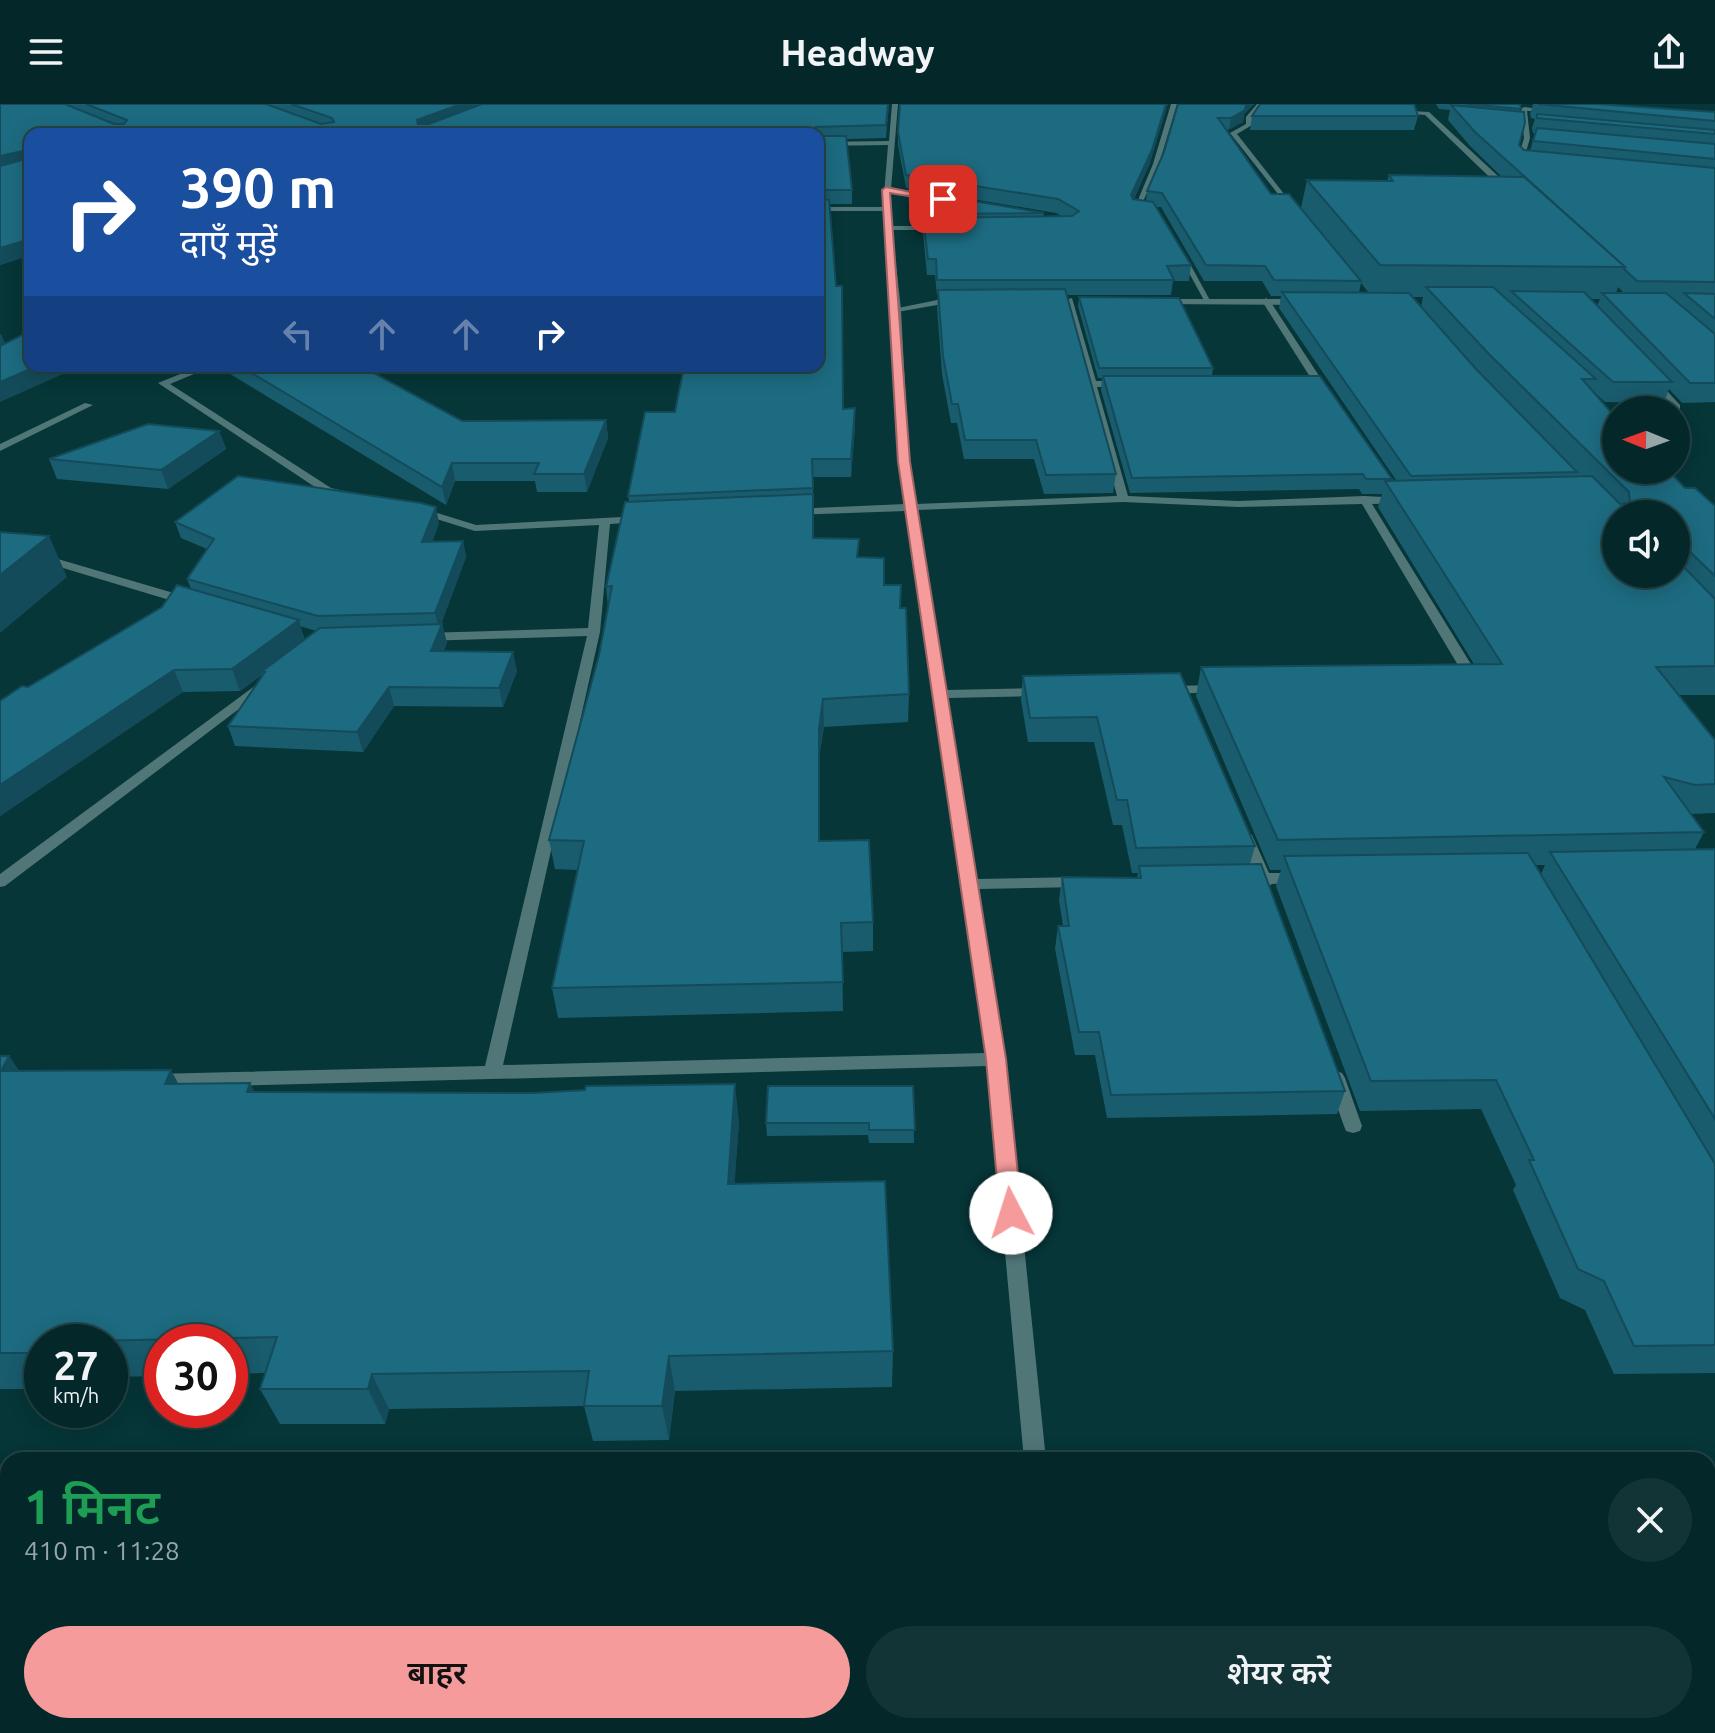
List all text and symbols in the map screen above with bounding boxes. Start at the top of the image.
icon: menu [24,30,68,74]
icon: share [1647,30,1691,74]
text: Headway [780,32,935,73]
text: 390 m [180,156,336,219]
icon: right [48,160,152,264]
pin [909,165,977,233]
icon: arrive [921,177,965,221]
text: दाएँ मुड़ें [180,222,277,263]
icon: left [276,312,320,356]
icon: ahead [360,312,404,356]
icon: ahead [444,312,488,356]
icon: right [528,312,572,356]
north arrow [1602,396,1690,484]
map controls [1602,396,1690,588]
button: sound [1602,500,1690,588]
position arrow [969,1171,1053,1255]
speed limit sign: 30 [144,1324,248,1428]
text: 27 [53,1343,99,1388]
text: km/h [53,1384,99,1407]
button: close [1608,1478,1692,1562]
text: 1 मिनट [24,1479,160,1533]
text: 410 m · 11:28 [24,1536,180,1565]
button: बाहर [24,1626,850,1718]
button: शेयर करें [866,1626,1692,1718]

